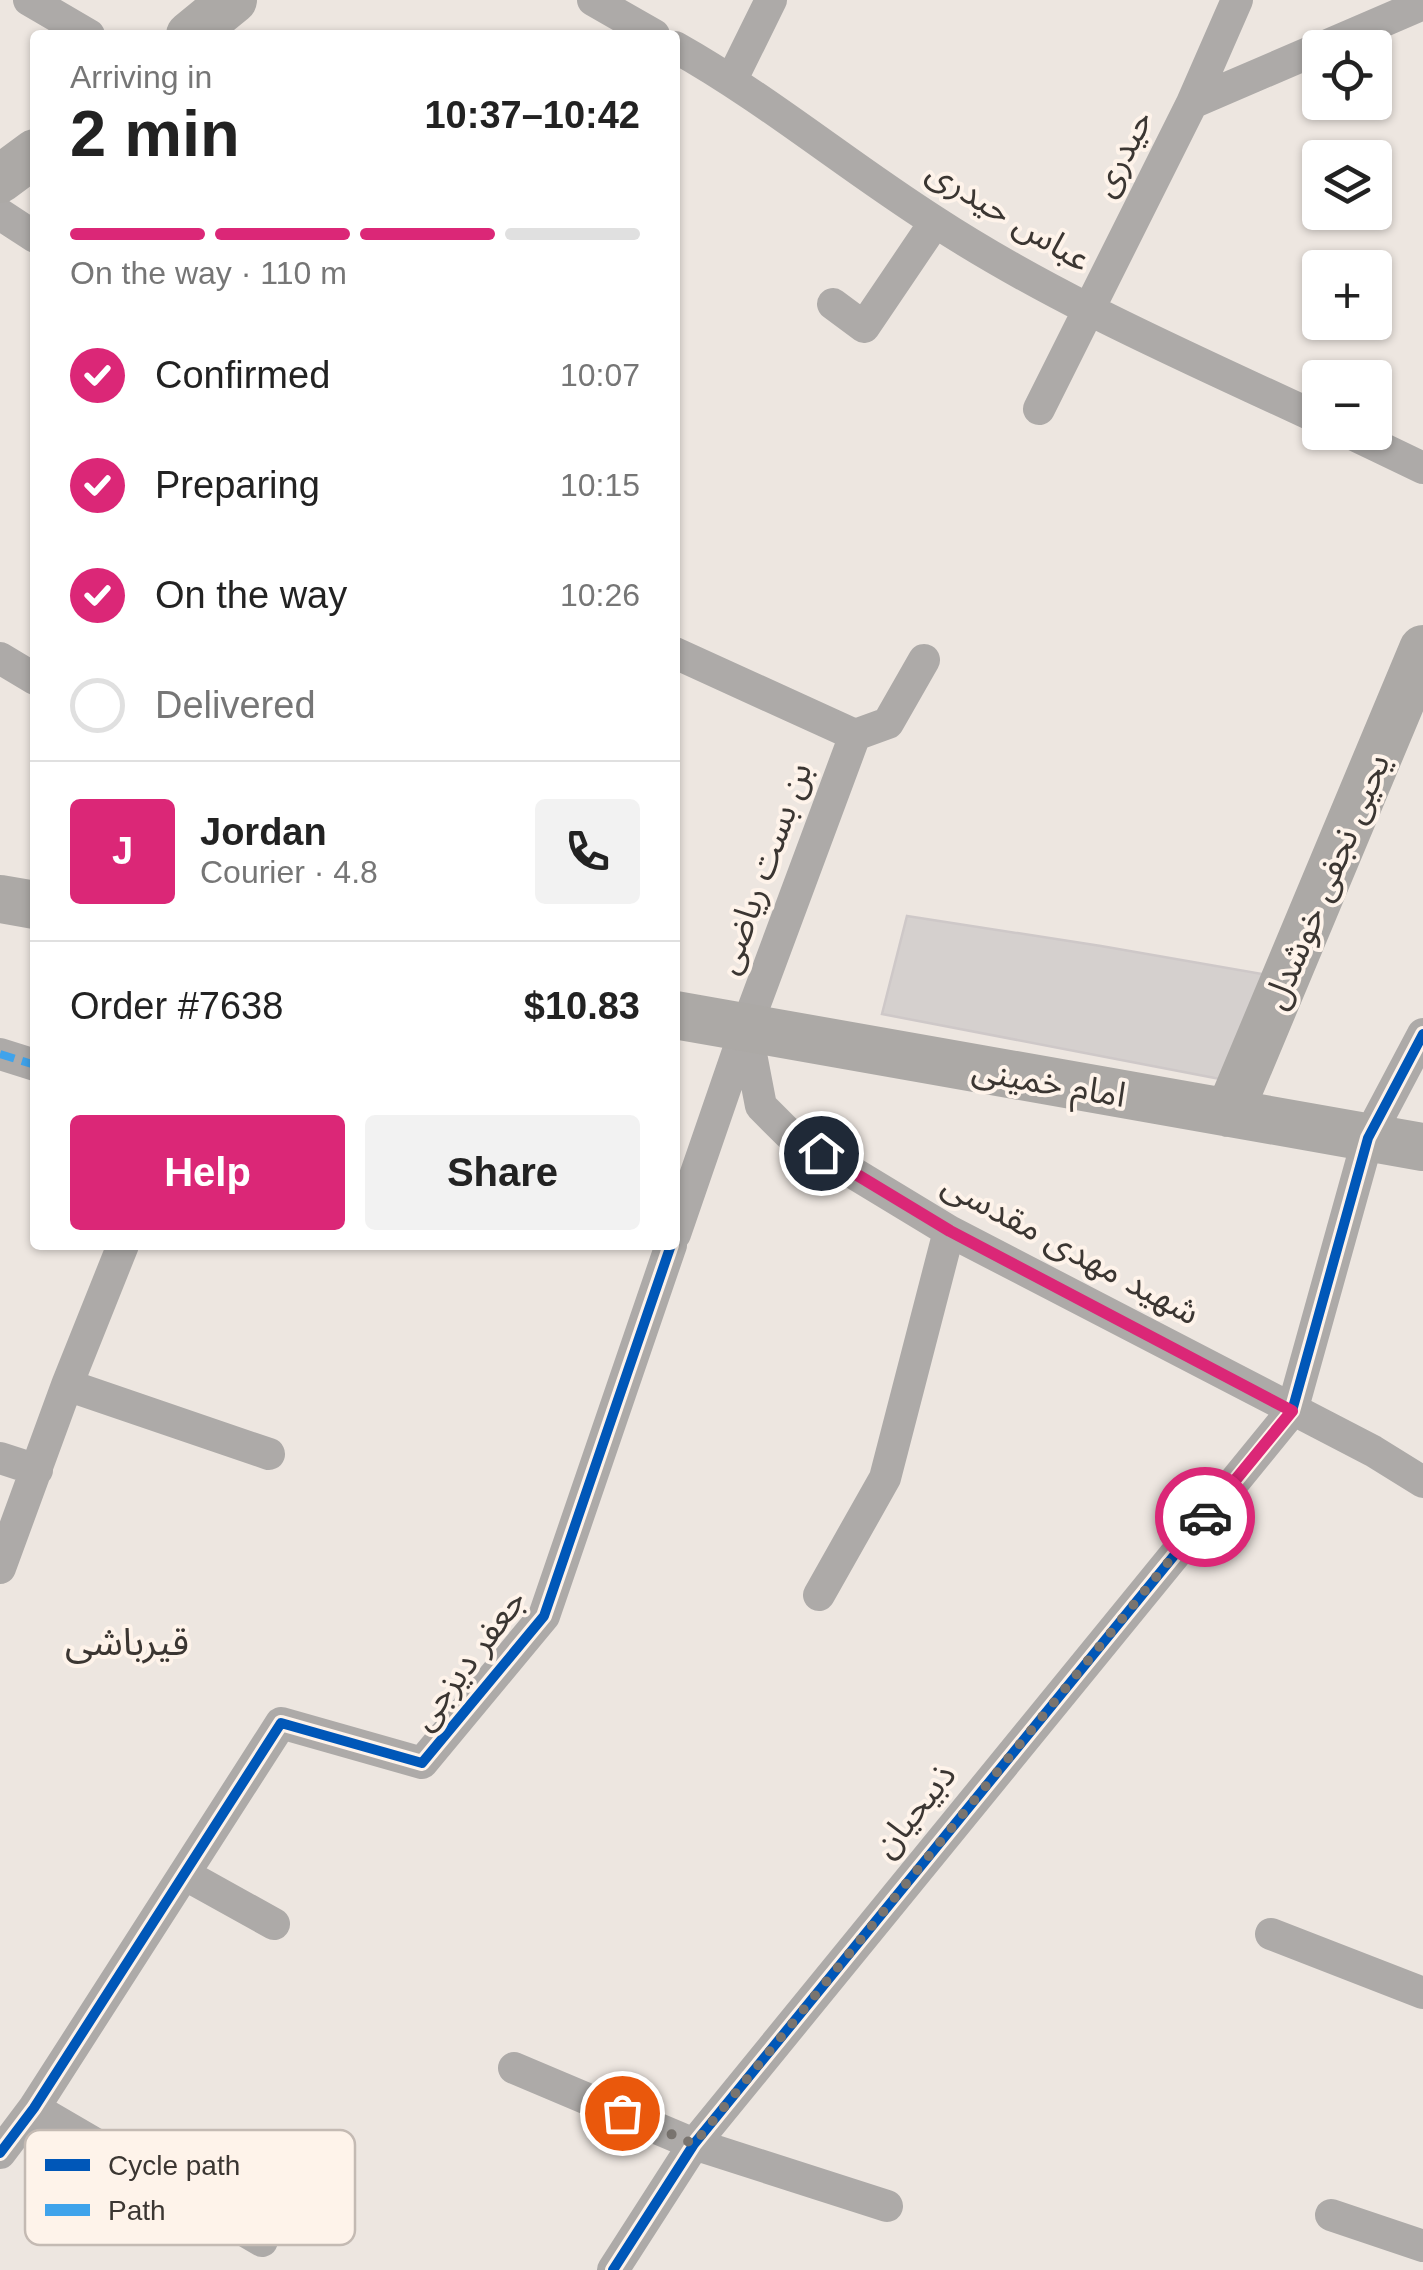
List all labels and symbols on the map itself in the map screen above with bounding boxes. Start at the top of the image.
street label: حیدری [1083,103,1162,203]
street label: عباس حیدری [920,151,1098,280]
street label: یحیی نجفی خوشدل [1254,747,1398,1015]
street label: بن بست ریاضی [706,757,821,979]
street label: امام خمینی [968,1049,1129,1121]
pin [779,1111,864,1196]
street label: شهید مهدی مقدسی [936,1163,1206,1333]
courier [1155,1467,1255,1567]
street label: جعفر دیزجی [402,1581,534,1737]
district label: قیرباشی [65,1621,189,1664]
street label: ذبیحیان [864,1755,964,1865]
pin [580,2071,665,2156]
legend [25,2130,355,2245]
text: Cycle path [108,2150,240,2181]
text: Path [108,2195,166,2226]

